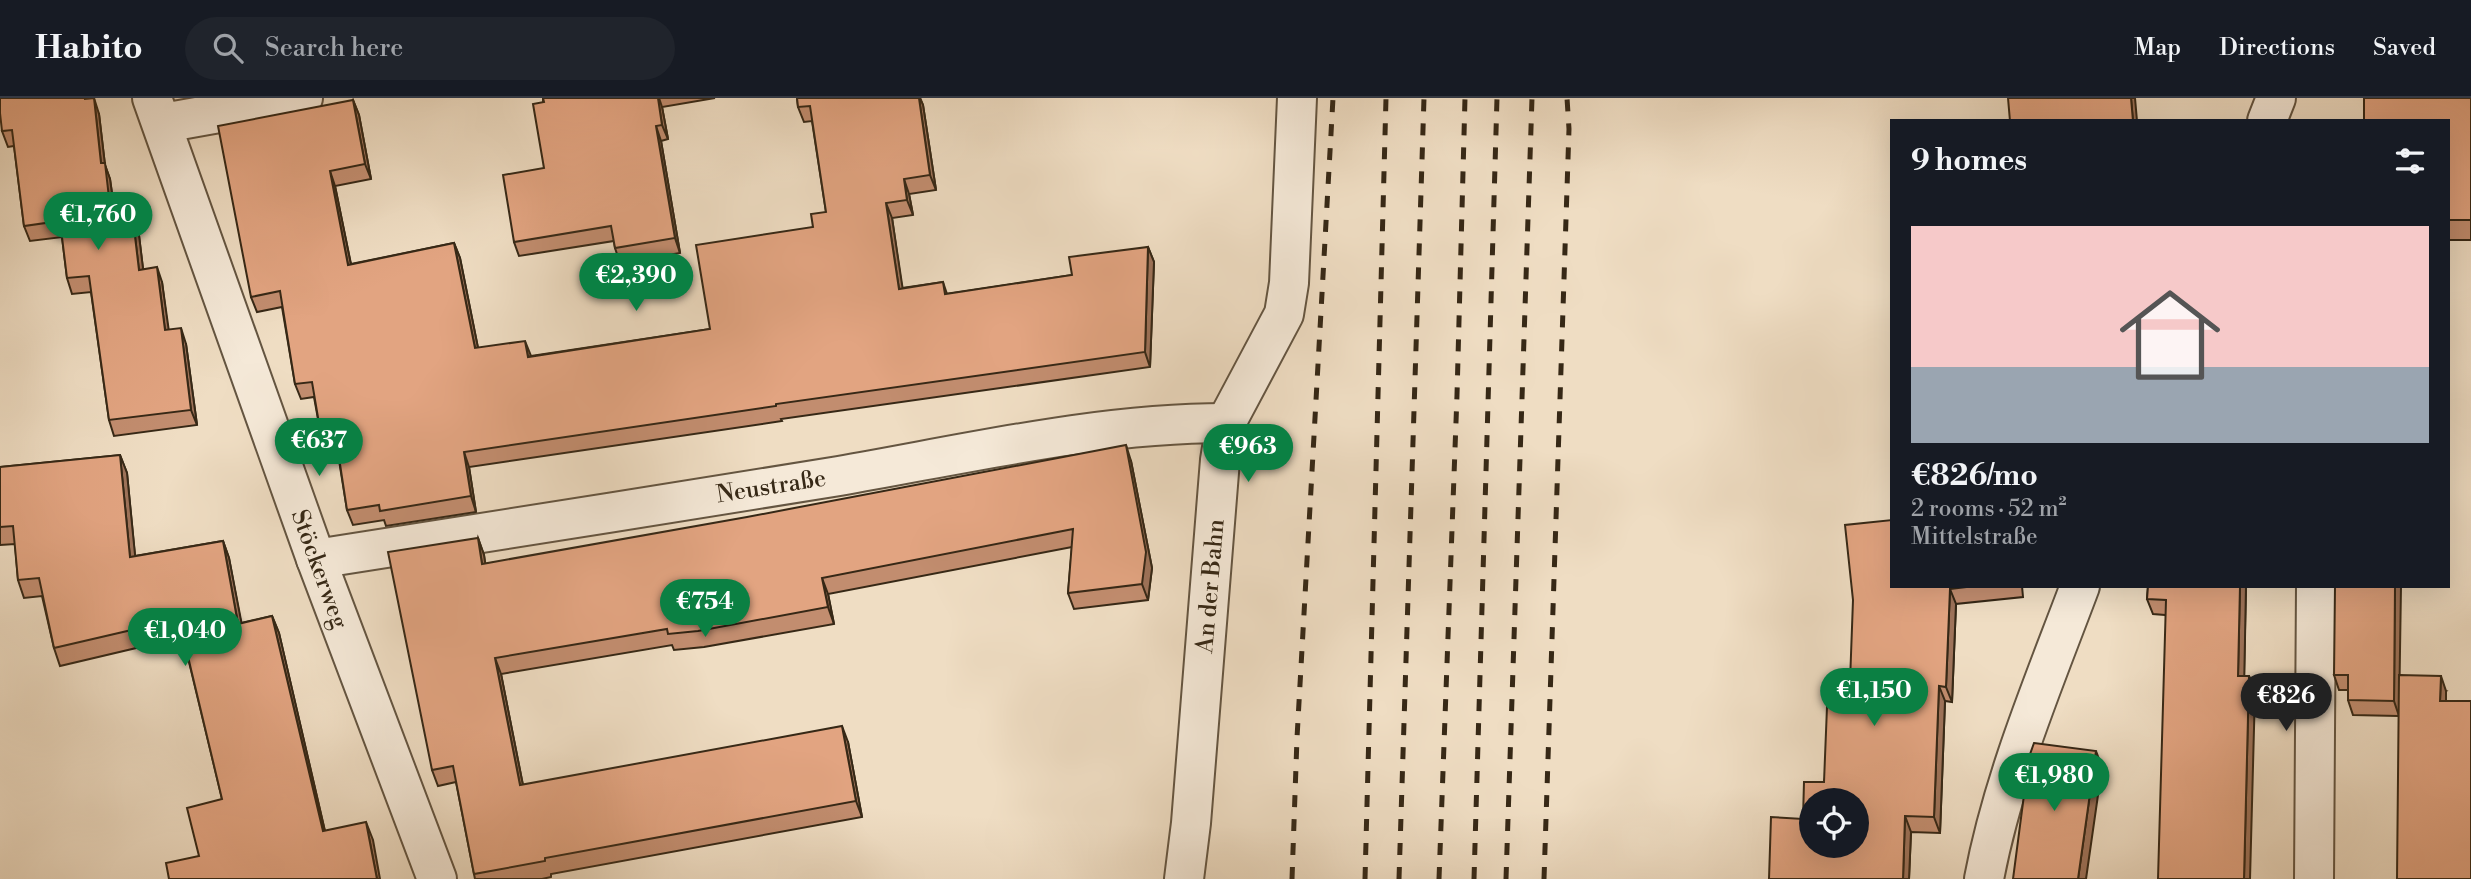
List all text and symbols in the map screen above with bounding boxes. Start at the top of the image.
search box [185,17,675,80]
text: Habito [35,28,143,69]
icon: search [209,29,247,67]
text: Search here [265,32,404,64]
text: Map [2134,33,2181,63]
text: Directions [2219,33,2335,63]
text: Saved [2373,33,2436,63]
text: 9 homes [1911,142,2027,180]
icon: filters [2391,142,2429,180]
pin: €1,760 [41,192,155,252]
text: €1,760 [59,201,137,229]
pin: €2,390 [579,254,693,313]
text: €2,390 [595,262,677,290]
icon: home [2107,272,2233,398]
pin: €637 [278,418,360,478]
pin: €963 [1207,424,1289,484]
text: €637 [291,427,347,455]
text: €963 [1219,433,1277,461]
text: €826/mo [1911,457,2038,495]
street label: Neustraße [714,464,828,510]
text: 2 rooms · 52 m² [1911,495,2067,523]
street label: Stöckerweg [284,506,355,633]
street label: An der Bahn [1190,518,1232,655]
text: Mittelstraße [1911,523,2038,551]
pin: €754 [664,580,746,639]
text: €754 [676,588,734,616]
pin: €1,040 [128,608,242,668]
text: €1,040 [144,617,226,645]
pin: €1,150 [1817,668,1931,728]
pin: €826 [2245,674,2327,733]
text: €1,150 [1836,677,1912,705]
text: €826 [2257,682,2315,710]
pin: €1,980 [1997,754,2111,813]
text: €1,980 [2014,762,2094,790]
map controls [1799,788,1869,858]
button: locate [1799,788,1869,858]

